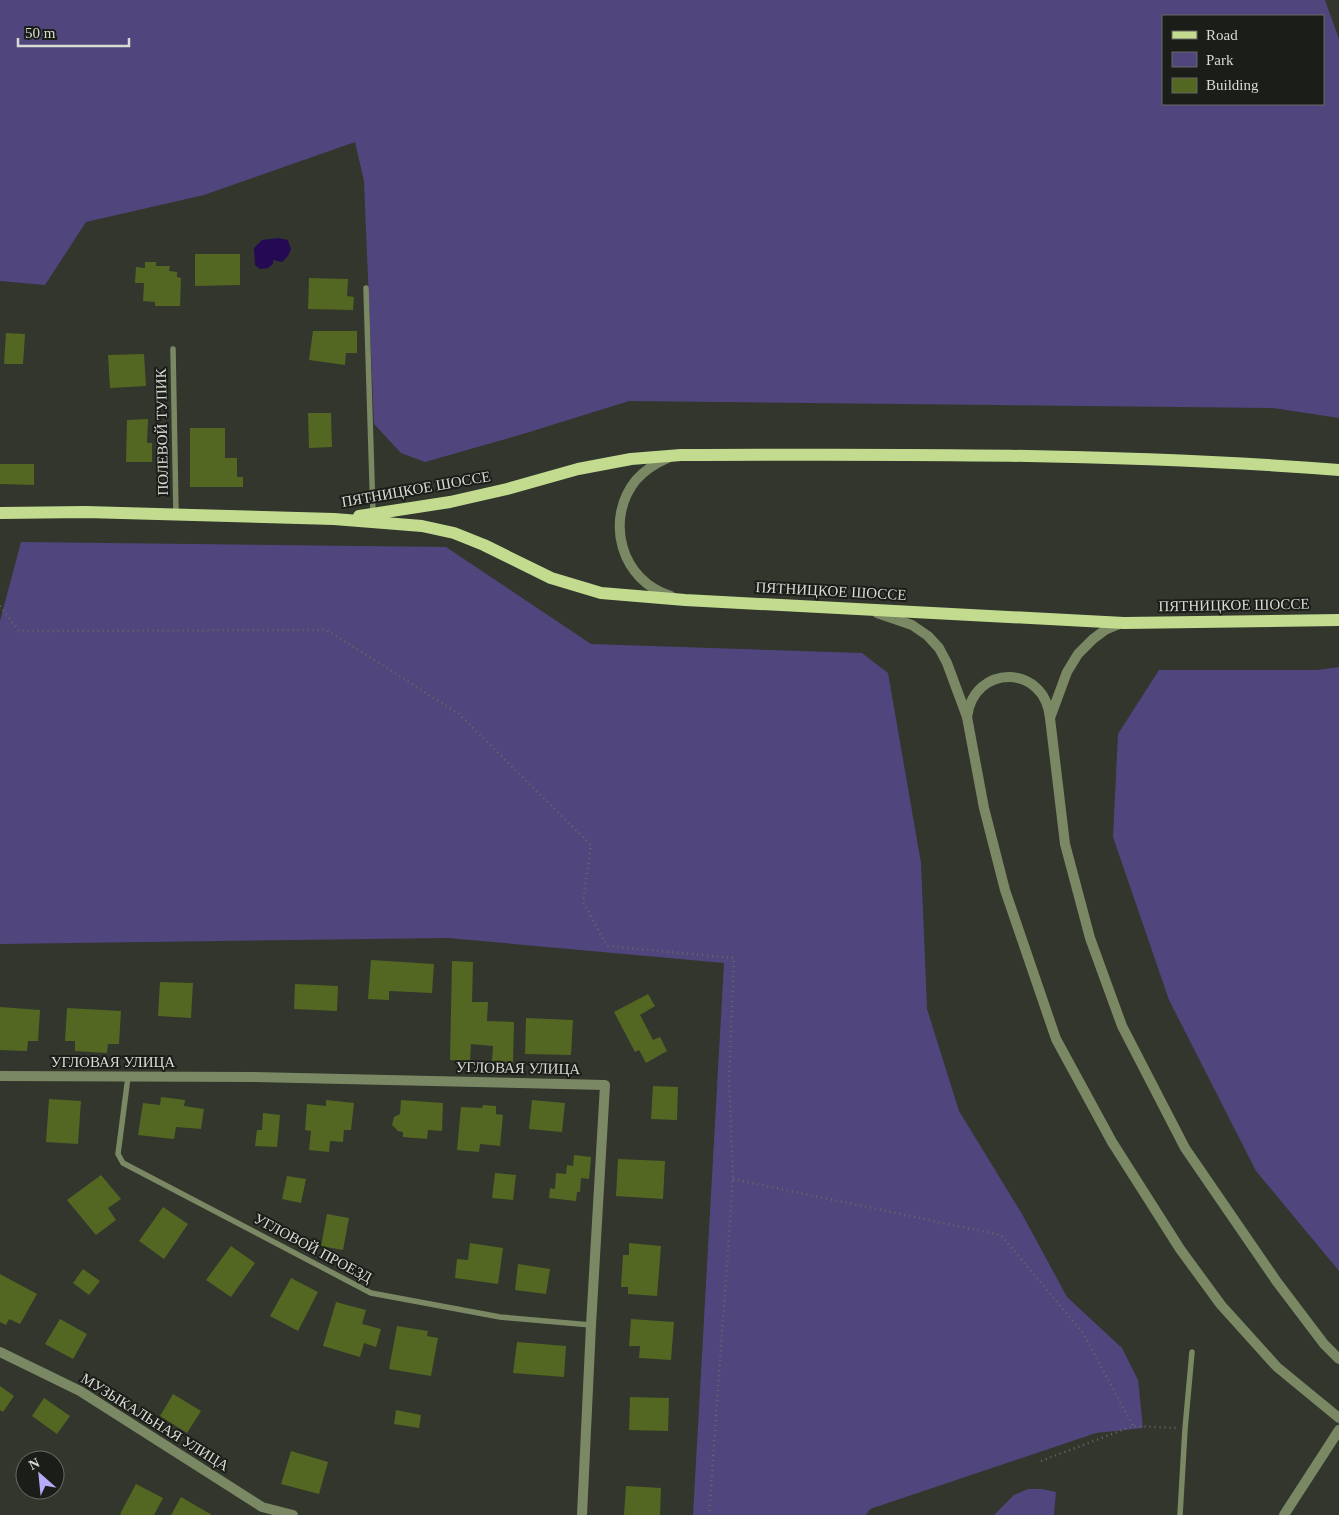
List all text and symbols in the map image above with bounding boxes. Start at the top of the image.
scale bar [18,15,129,47]
legend [1162,15,1324,105]
text: 50 m [25,25,56,41]
text: Road [1206,27,1238,43]
text: Park [1206,52,1234,68]
text: Building [1206,77,1259,93]
street label: ПОЛЕВОЙ ТУПИК [153,367,171,496]
street label: ПЯТНИЦКОЕ ШОССЕ [340,468,492,510]
street label: ПЯТНИЦКОЕ ШОССЕ [755,579,907,603]
street label: ПЯТНИЦКОЕ ШОССЕ [1158,596,1310,614]
street label: УГЛОВАЯ УЛИЦА [51,1054,175,1070]
street label: УГЛОВАЯ УЛИЦА [456,1059,581,1077]
street label: УГЛОВОЙ ПРОЕЗД [251,1210,375,1286]
street label: МУЗЫКАЛЬНАЯ УЛИЦА [78,1370,232,1474]
north arrow [15,1450,65,1500]
text: N [26,1455,42,1473]

